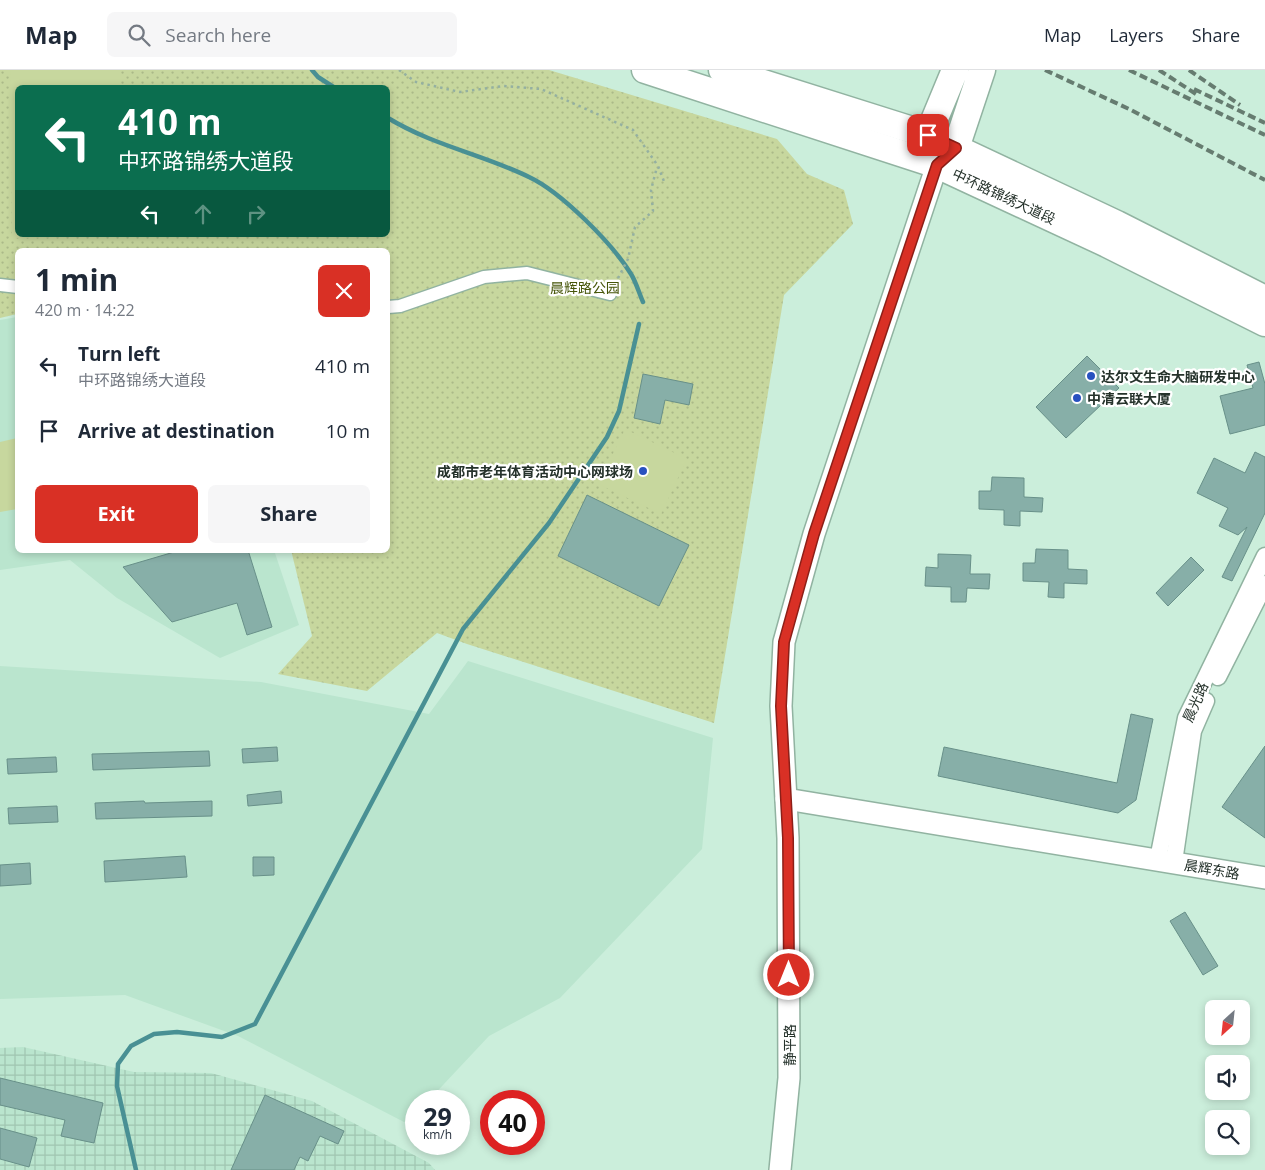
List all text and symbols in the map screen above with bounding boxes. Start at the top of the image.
search box [107,12,457,57]
text: Map [25,18,77,51]
icon: search [125,21,153,49]
text: Search here [165,22,271,48]
text: Map [1044,23,1081,47]
text: Layers [1109,23,1164,47]
text: Share [1192,23,1240,47]
text: 410 m [118,98,222,145]
icon: left [35,105,100,170]
pin [907,114,949,156]
icon: arrive [914,121,942,149]
text: 中环路锦绣大道段 [118,145,294,175]
street label: 中环路锦绣大道段 [949,164,1059,228]
icon: left [136,200,164,228]
icon: ahead [189,200,217,228]
icon: right [242,200,270,228]
text: 1 min [35,259,118,300]
button: close [318,265,370,317]
park label: 晨辉路公园 [550,278,620,297]
text: 420 m · 14:22 [35,299,135,321]
text: Turn left [78,341,160,367]
icon: left [35,352,63,380]
text: 410 m [315,353,370,379]
place label: 达尔文生命大脑研发中心 [1101,367,1255,386]
text: 中环路锦绣大道段 [78,369,206,391]
marker: 达尔文生命大脑研发中心 [1085,370,1097,382]
place label: 中清云联大厦 [1087,389,1171,408]
marker: 中清云联大厦 [1071,392,1083,404]
icon: arrive [35,417,63,445]
text: Arrive at destination [78,418,275,444]
text: 10 m [326,418,370,444]
place label: 成都市老年体育活动中心网球场 [437,462,633,481]
marker: 成都市老年体育活动中心网球场 [637,465,649,477]
button: Exit [35,485,198,543]
button: Share [208,485,370,543]
street label: 晨光路 [1178,679,1212,725]
street label: 晨辉东路 [1183,855,1241,883]
position arrow [762,948,814,1000]
north arrow [1205,1000,1250,1045]
map controls [1205,1000,1250,1155]
street label: 静平路 [780,1024,799,1066]
button: sound [1205,1055,1250,1100]
speed limit sign: 40 [480,1090,545,1155]
text: 29 [423,1099,452,1133]
button: search [1205,1110,1250,1155]
text: km/h [423,1126,452,1143]

